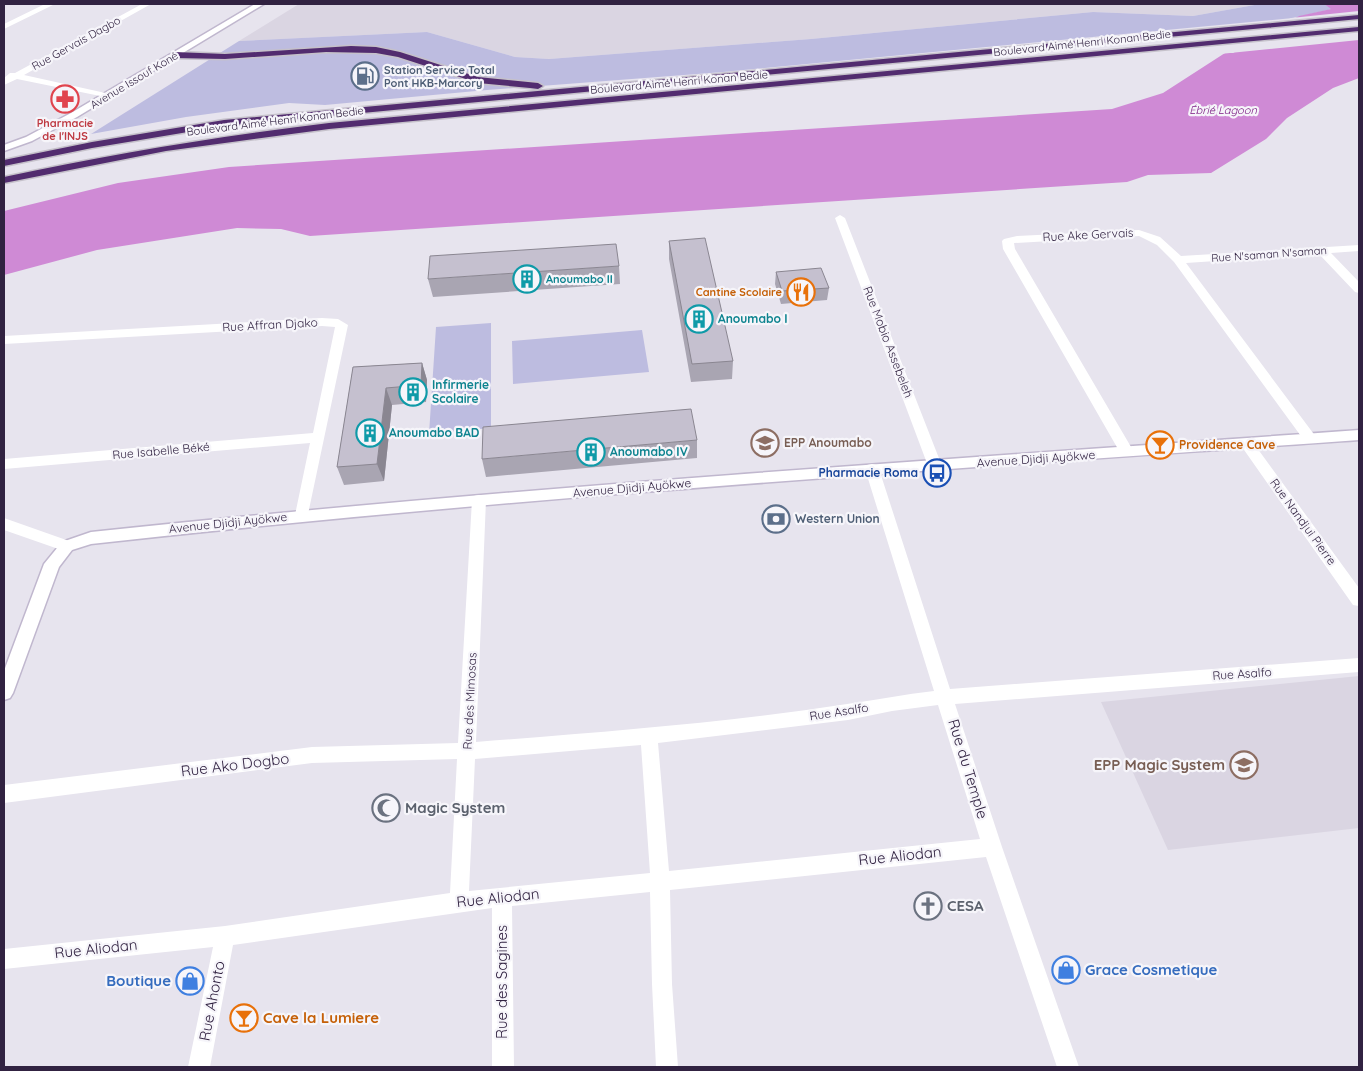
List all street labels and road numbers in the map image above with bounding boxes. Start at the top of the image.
street label: Rue Gervais Dagbo [29,13,123,73]
street label: Boulevard Aimé Henri Konan Bedie [993,27,1171,59]
street label: Avenue Issouf Koné [88,48,180,112]
street label: Boulevard Aimé Henri Konan Bedie [590,67,768,97]
street label: Boulevard Aimé Henri Konan Bedie [186,103,364,139]
street label: Rue Ake Gervais [1042,225,1134,244]
street label: Rue N'saman N'saman [1211,243,1327,265]
street label: Rue Mobio Assebeleh [860,284,917,400]
street label: Rue Affran Djako [222,315,318,334]
street label: Rue Isabelle Béké [112,439,211,462]
street label: Avenue Djidji Ayökwe [976,447,1096,470]
street label: Avenue Djidji Ayökwe [572,475,692,500]
street label: Rue Nandjui Pierre [1267,476,1340,568]
street label: Avenue Djidji Ayökwe [168,509,288,536]
street label: Rue des Mimosas [459,652,480,750]
street label: Rue Asalfo [1212,664,1272,683]
street label: Rue Asalfo [808,699,869,724]
street label: Rue du Temple [944,717,993,821]
street label: Rue Ako Dogbo [180,748,290,781]
street label: Rue Aliodan [858,842,942,869]
street label: Rue Aliodan [456,884,540,911]
street label: Rue des Sagines [492,925,511,1039]
street label: Rue Aliodan [54,935,138,962]
street label: Rue Ahonto [194,959,229,1042]

